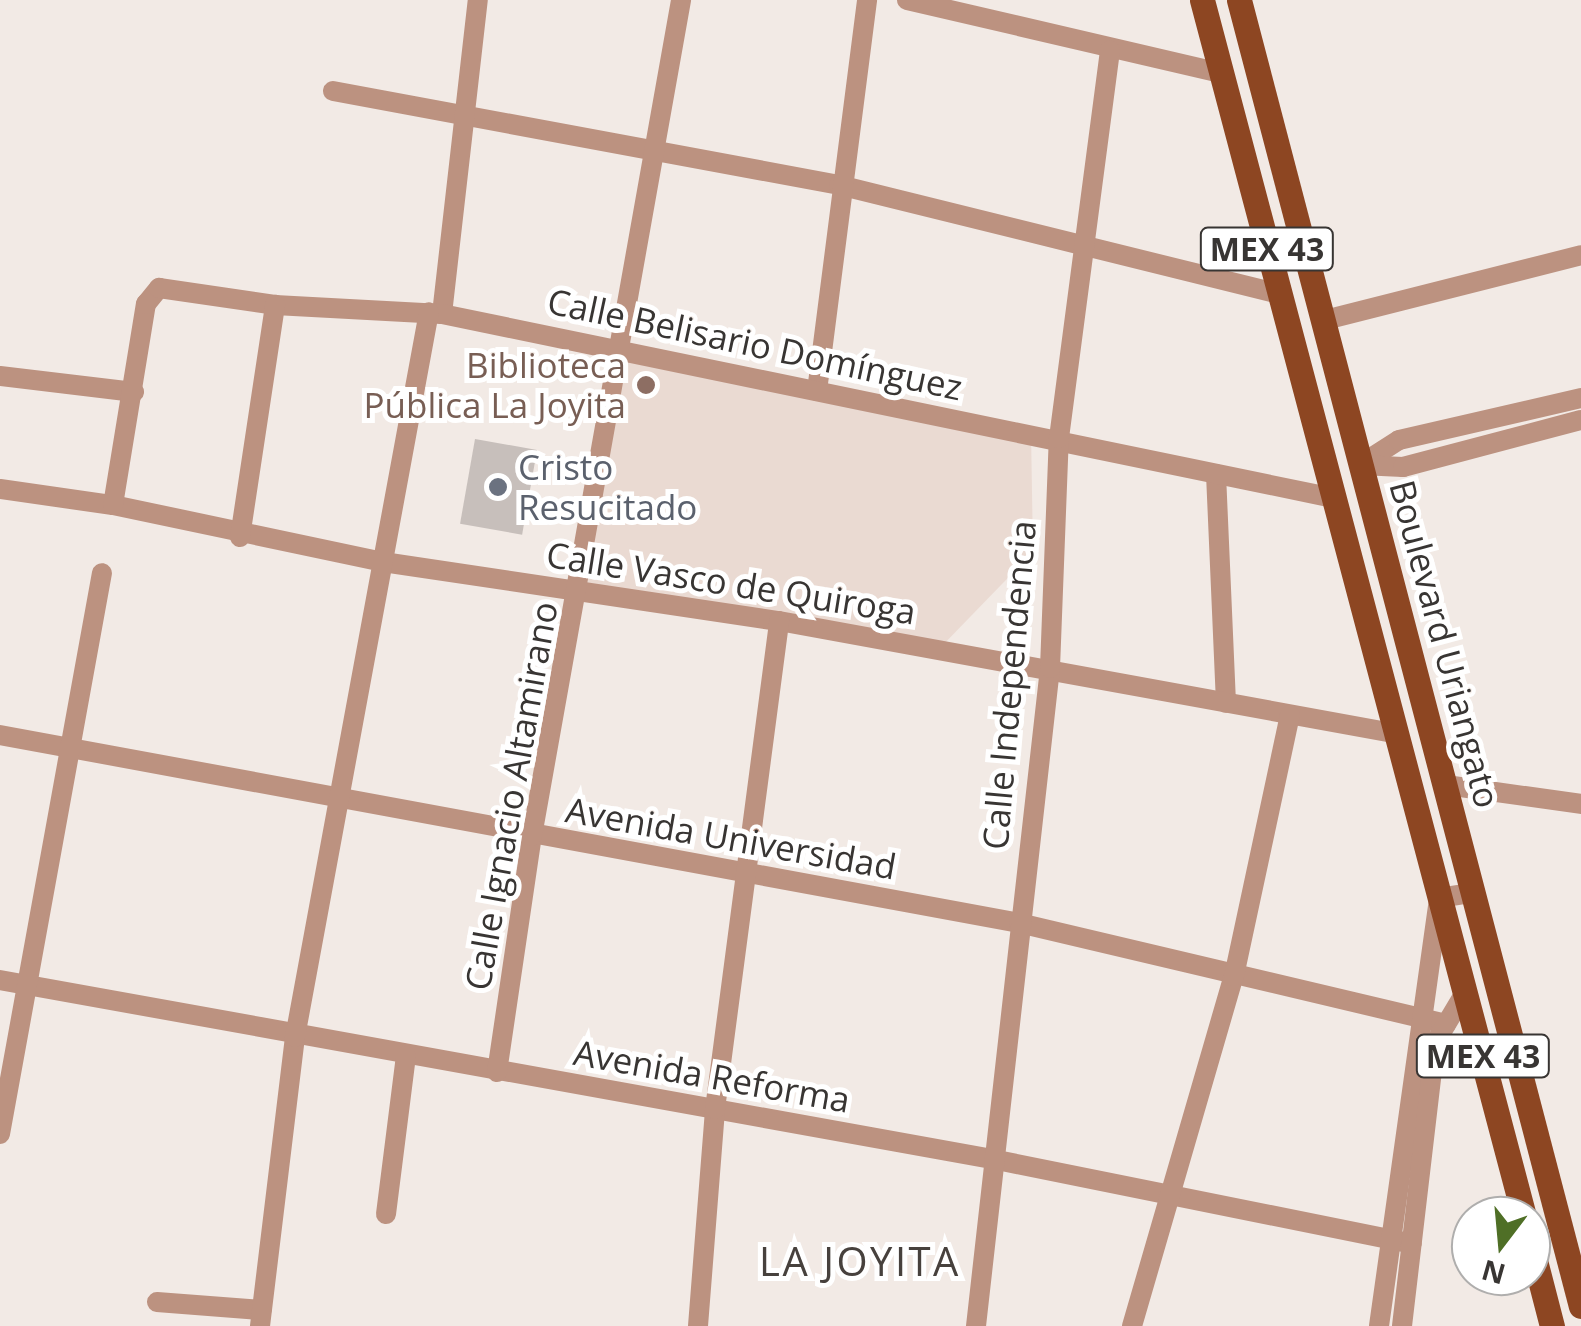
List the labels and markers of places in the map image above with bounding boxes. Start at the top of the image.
place label: Biblioteca Pública La Joyita [364,344,626,426]
marker: Biblioteca Pública La Joyita [635,374,657,396]
place label: Cristo Resucitado [518,446,697,528]
marker: Cristo Resucitado [487,476,509,498]

